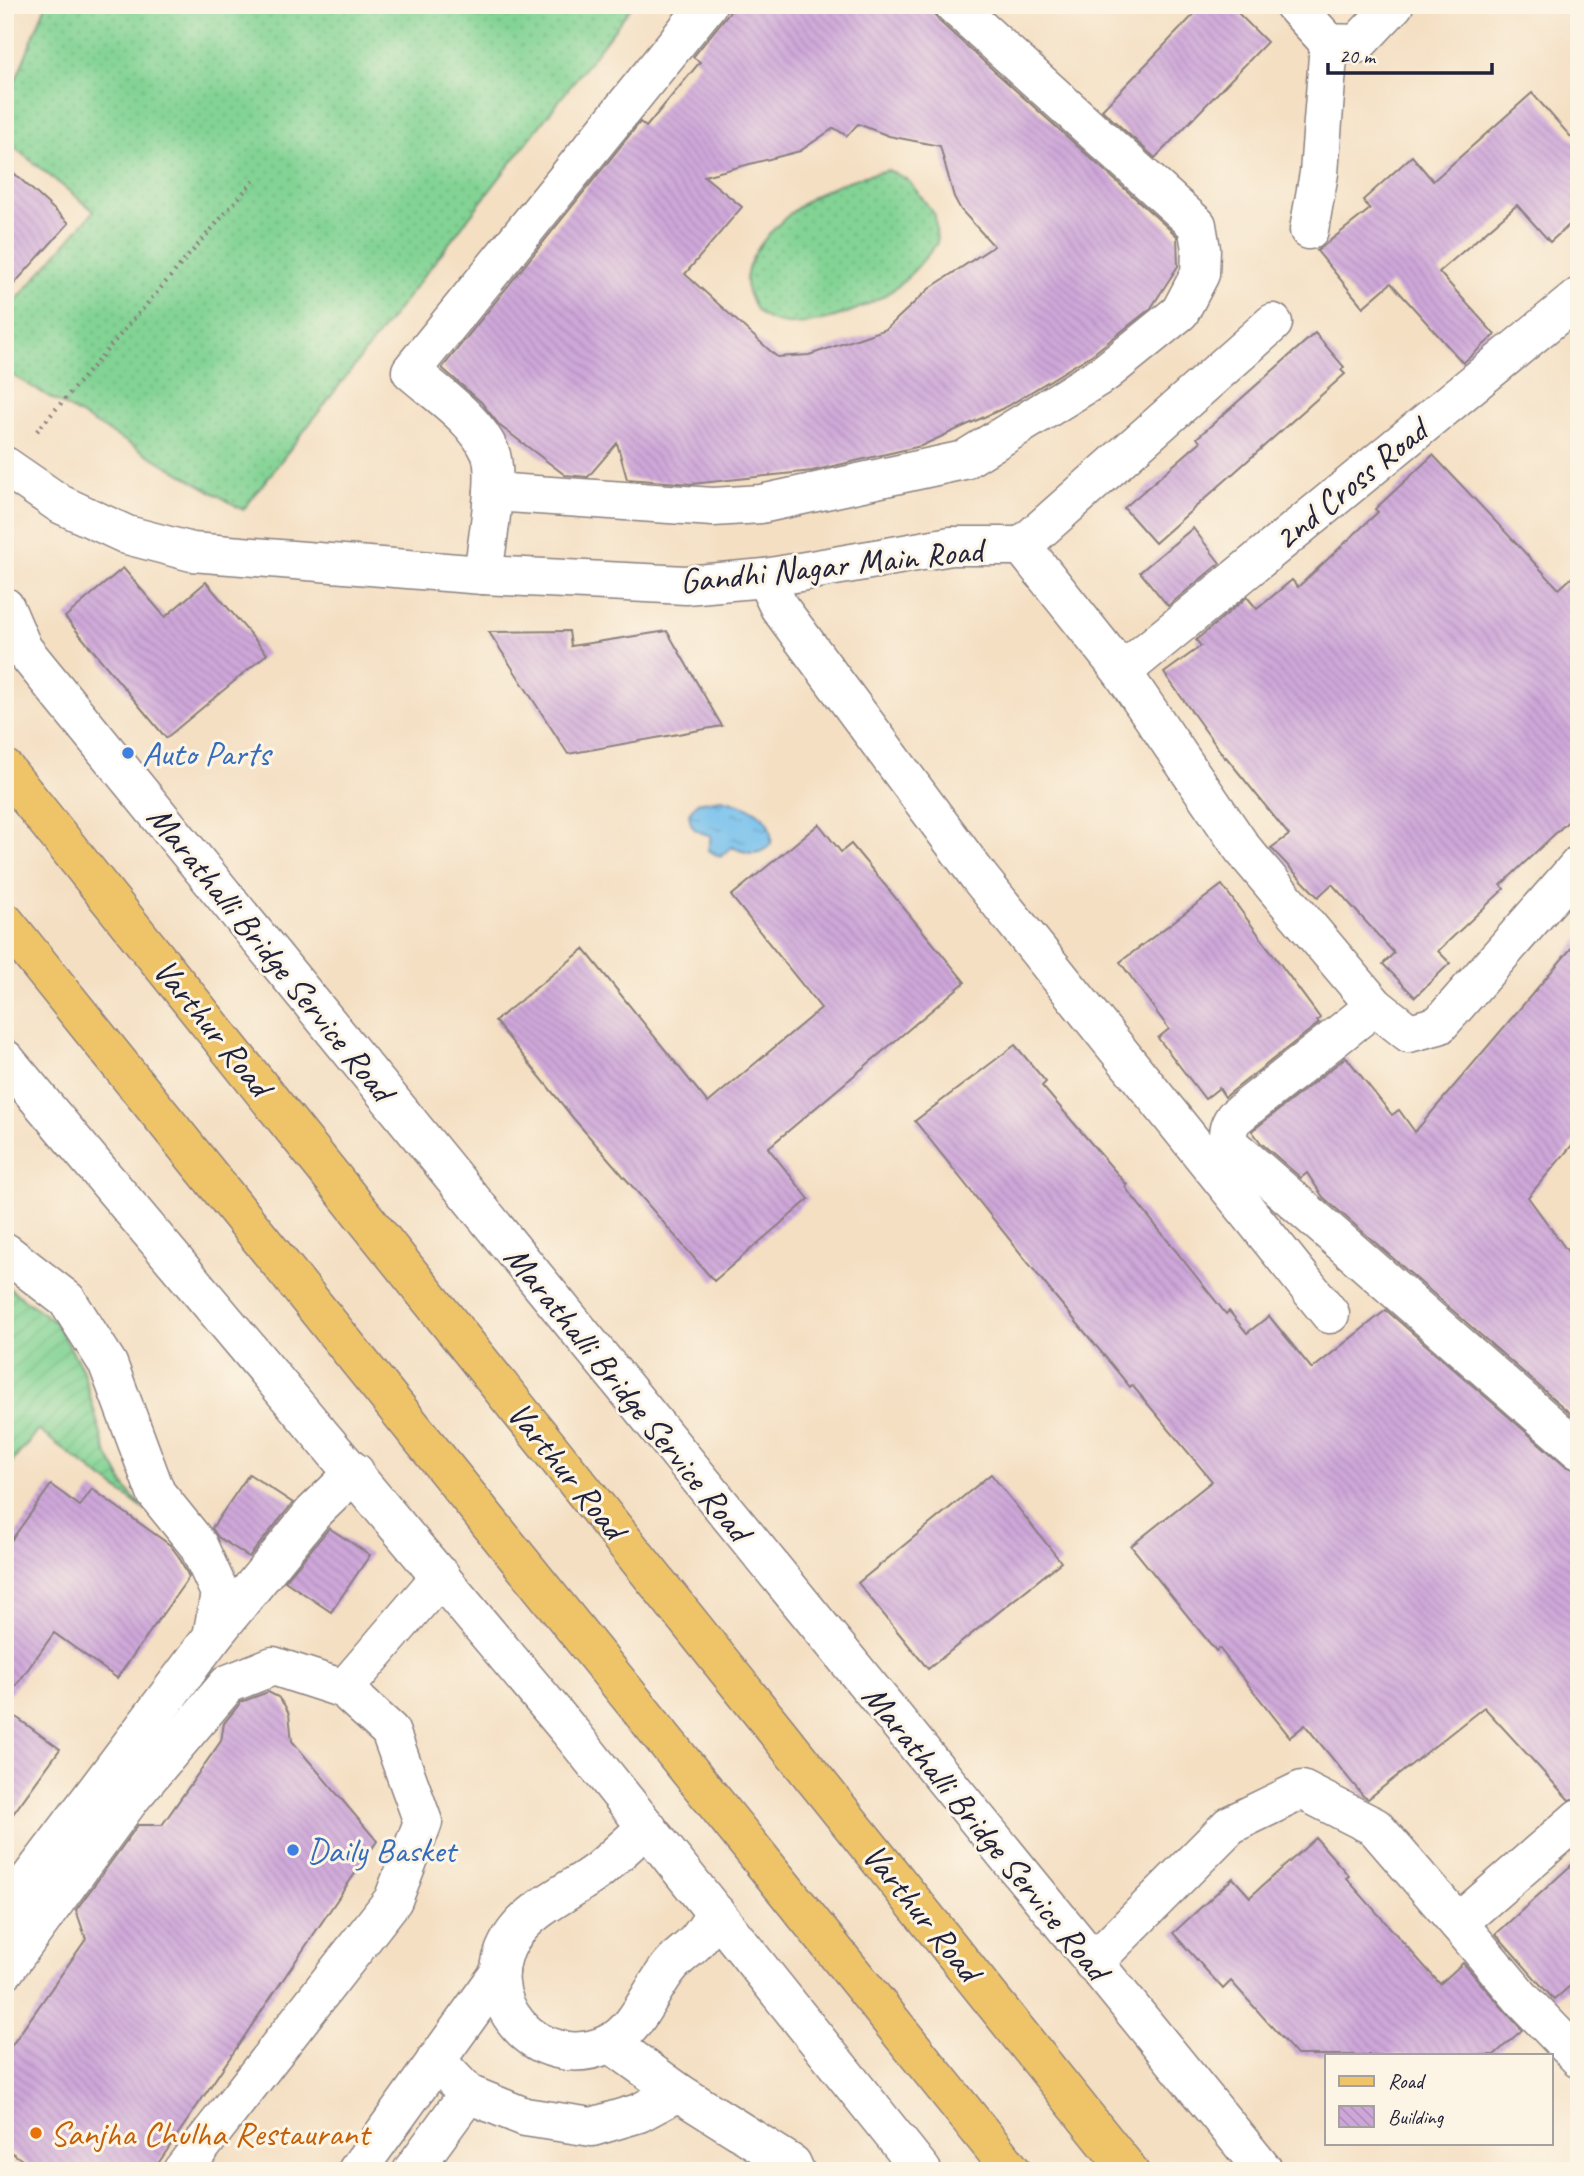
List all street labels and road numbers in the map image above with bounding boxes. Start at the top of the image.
street label: 2nd Cross Road [1264,405,1441,560]
street label: Gandhi Nagar Main Road [677,527,990,604]
street label: Marathalli Bridge Service Road [137,796,407,1115]
street label: Varthur Road [143,949,285,1110]
street label: Marathalli Bridge Service Road [494,1236,764,1555]
street label: Varthur Road [497,1392,639,1553]
street label: Marathalli Bridge Service Road [852,1675,1122,1994]
street label: Varthur Road [852,1834,994,1995]

